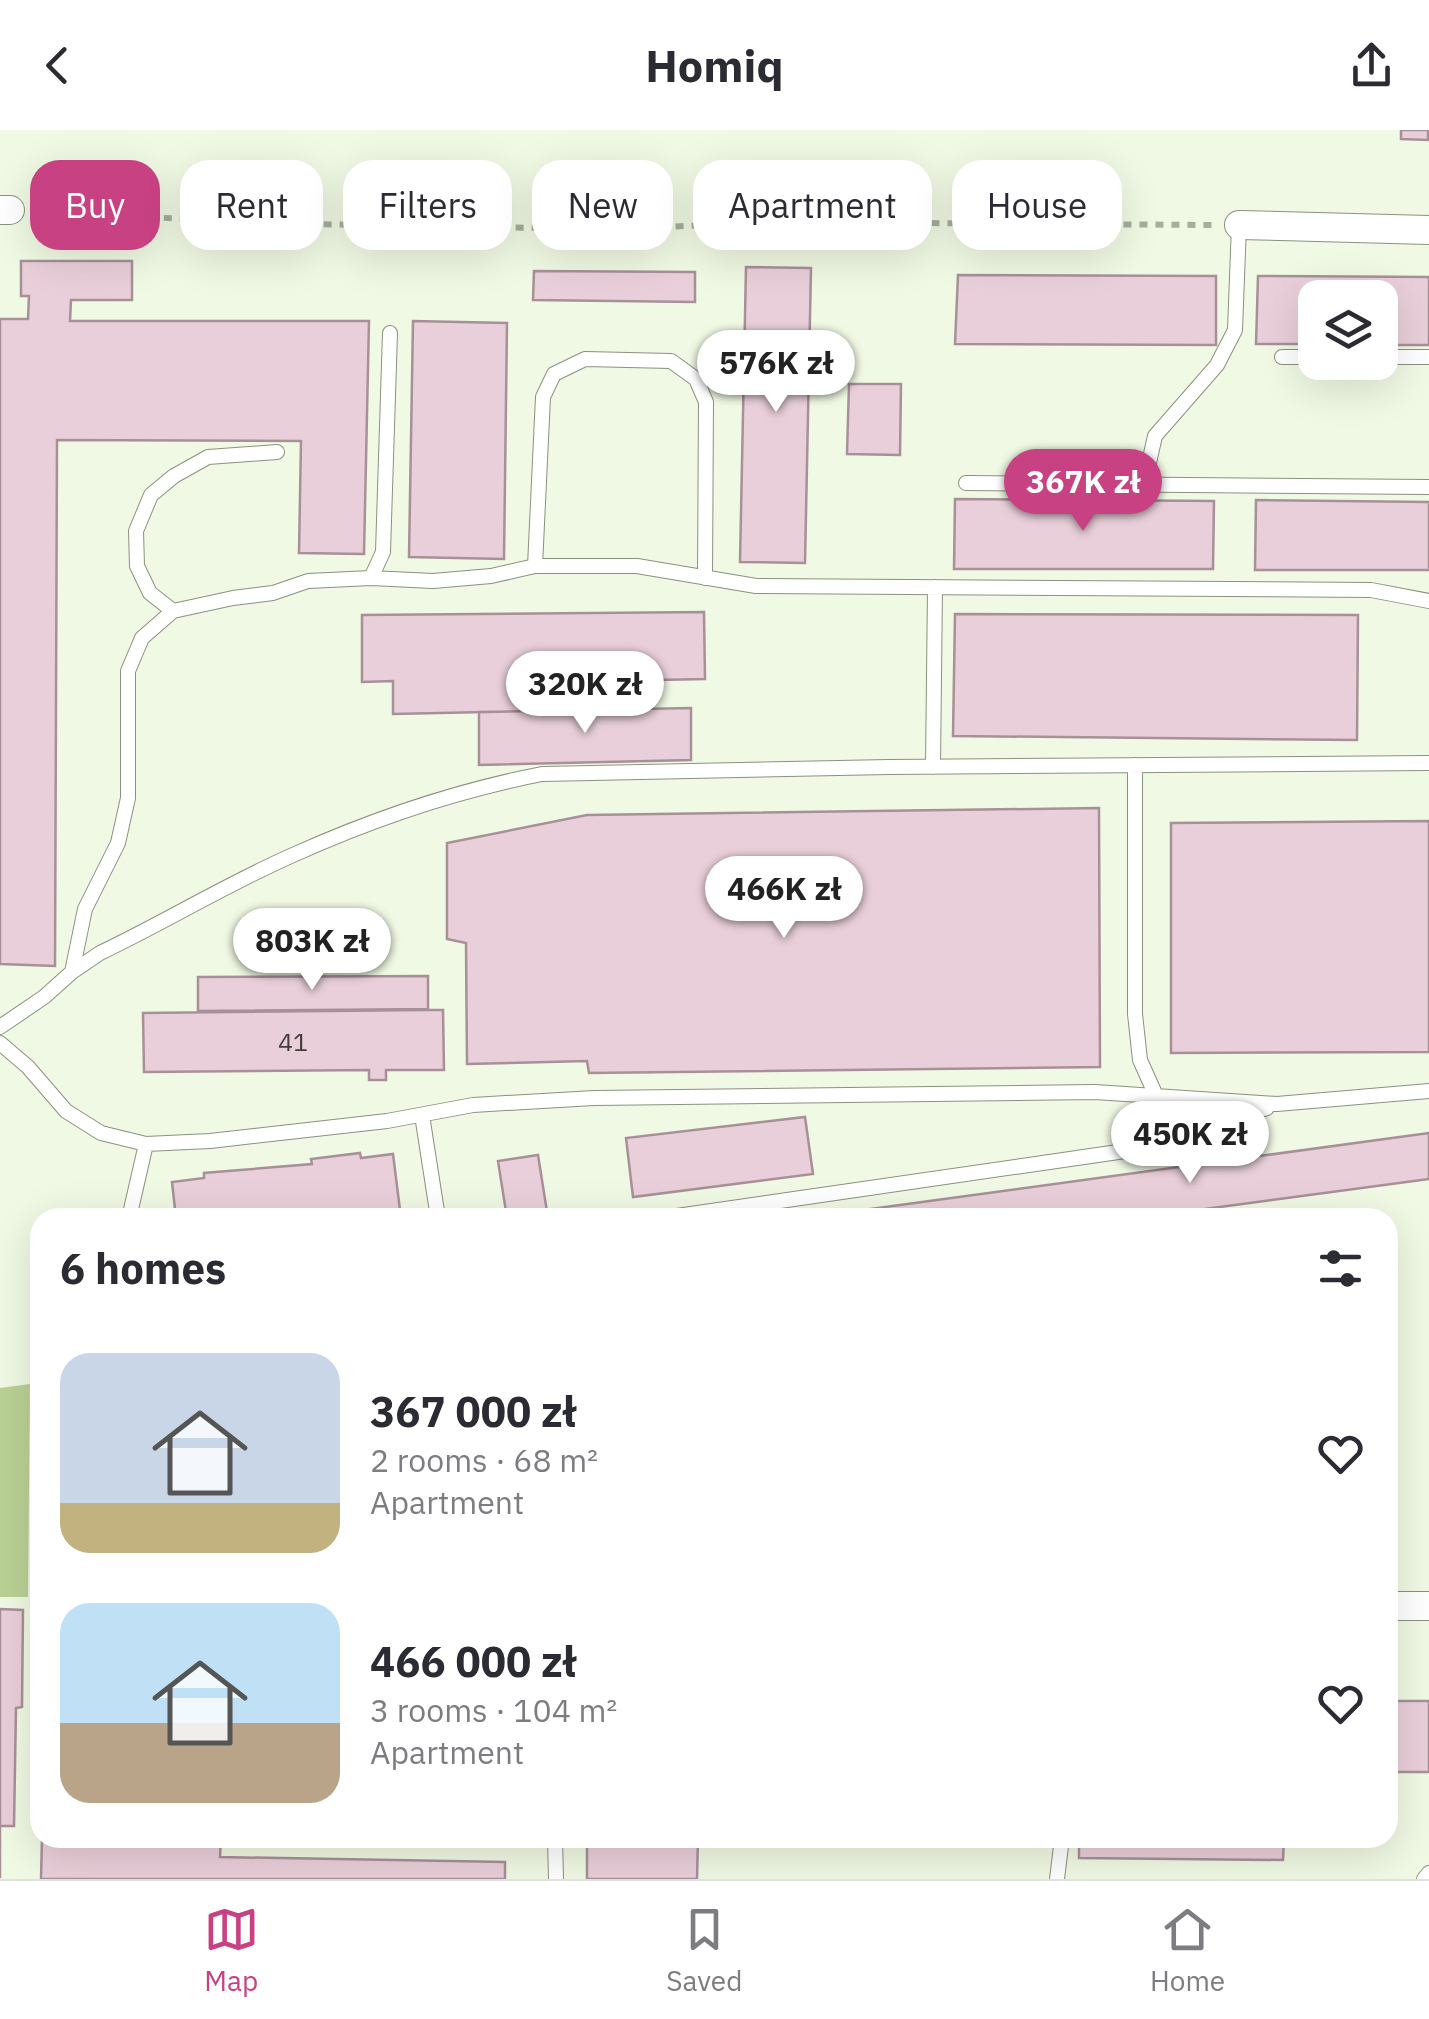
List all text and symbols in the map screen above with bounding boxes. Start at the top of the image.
text: Homiq [645,36,784,94]
icon: back [30,38,85,93]
icon: share [1344,38,1399,93]
chip: Buy [30,160,160,250]
chip: Rent [180,160,323,250]
chip: Filters [343,160,512,250]
chip: New [532,160,673,250]
chip: Apartment [693,160,932,250]
chip: House [952,160,1122,250]
map controls [1298,280,1398,380]
button: layers [1298,280,1398,380]
pin: 576K zł [684,330,868,415]
text: 576K zł [719,341,833,383]
pin: 367K zł [991,449,1175,534]
text: 367K zł [1026,460,1140,502]
pin: 320K zł [493,651,677,736]
text: 320K zł [528,662,642,704]
pin: 466K zł [692,856,876,941]
text: 466K zł [727,867,841,909]
pin: 803K zł [220,908,404,993]
text: 803K zł [255,919,369,961]
house number: 41 [278,1025,308,1058]
pin: 450K zł [1098,1101,1282,1186]
text: 450K zł [1133,1112,1247,1154]
text: 6 homes [60,1241,226,1296]
icon: filters [1313,1241,1368,1296]
text: 367 000 zł [370,1384,576,1439]
icon: home [140,1393,260,1513]
icon: heart [1313,1426,1368,1481]
text: 2 rooms · 68 m² [370,1439,598,1481]
text: Apartment [370,1481,524,1523]
text: 466 000 zł [370,1634,576,1689]
icon: home [140,1643,260,1763]
icon: heart [1313,1676,1368,1731]
text: 3 rooms · 104 m² [370,1689,617,1731]
text: Apartment [370,1731,524,1773]
tab: Map [204,1902,259,1999]
tab: Saved [666,1902,742,1999]
tab: Home [1150,1902,1225,1999]

